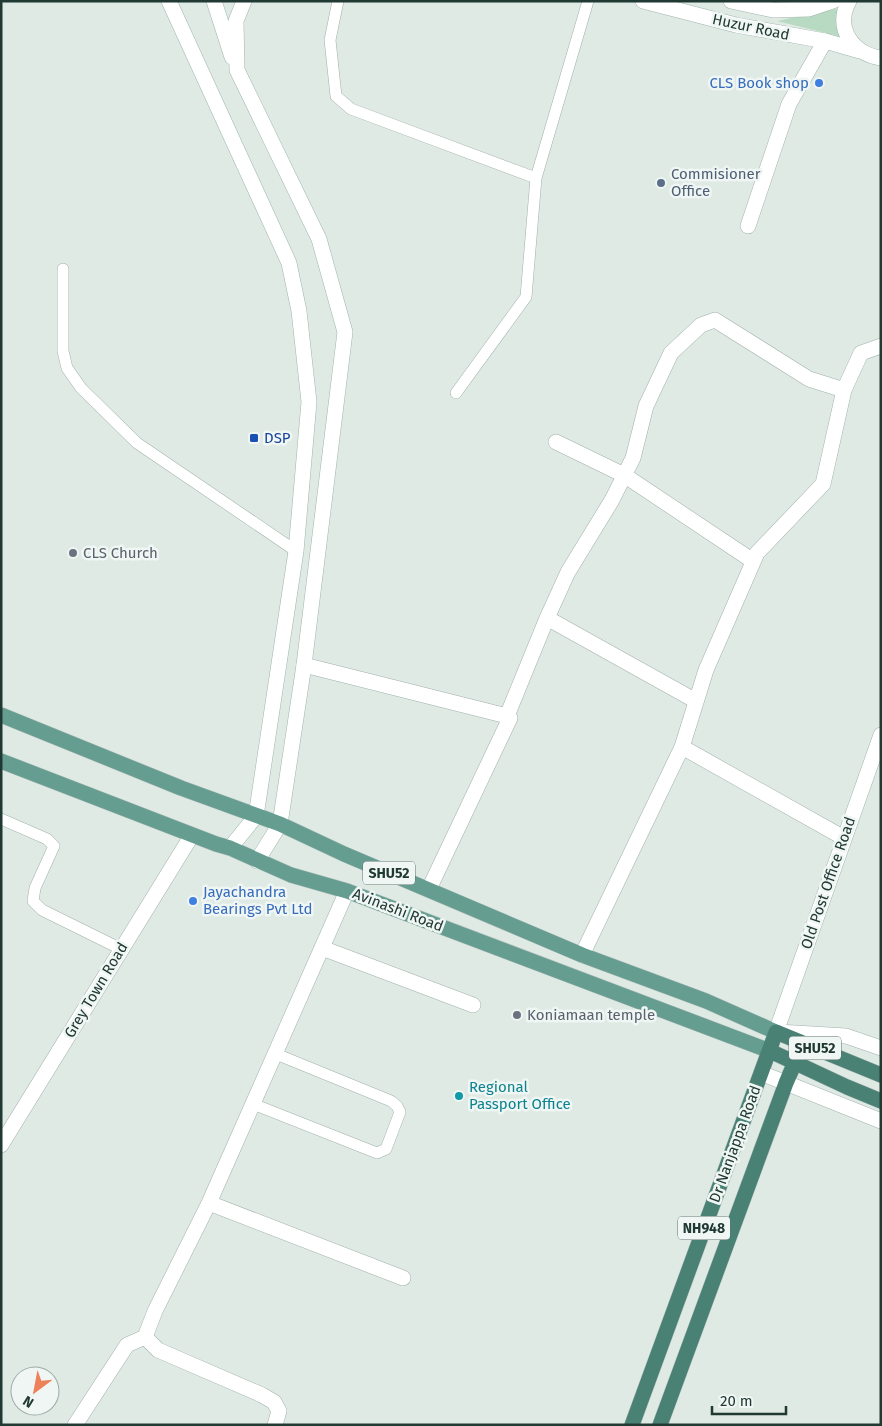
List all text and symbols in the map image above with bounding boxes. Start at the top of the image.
street label: Huzur Road [711,10,791,44]
place label: CLS Book shop [709,74,809,92]
marker: CLS Book shop [813,77,825,89]
place label: Commisioner Office [671,165,761,200]
marker: Commisioner Office [655,177,667,189]
place label: DSP [264,429,291,447]
marker: DSP [248,432,260,444]
place label: CLS Church [83,544,158,562]
marker: CLS Church [67,547,79,559]
street label: Old Post Office Road [797,814,859,952]
road number: SHU52 [363,861,415,884]
place label: Jayachandra Bearings Pvt Ltd [203,883,312,918]
street label: Avinashi Road [350,884,446,936]
marker: Jayachandra Bearings Pvt Ltd [187,895,199,907]
street label: Grey Town Road [60,939,132,1041]
place label: Koniamaan temple [527,1006,655,1024]
marker: Koniamaan temple [511,1009,523,1021]
road number: SHU52 [789,1036,841,1060]
place label: Regional Passport Office [469,1078,571,1113]
street label: Dr Nanjappa Road [705,1083,765,1205]
marker: Regional Passport Office [453,1090,465,1102]
road number: NH948 [678,1216,730,1240]
north arrow [10,1366,60,1416]
scale bar [712,1384,786,1416]
text: N [20,1392,37,1411]
text: 20 m [720,1392,753,1410]

